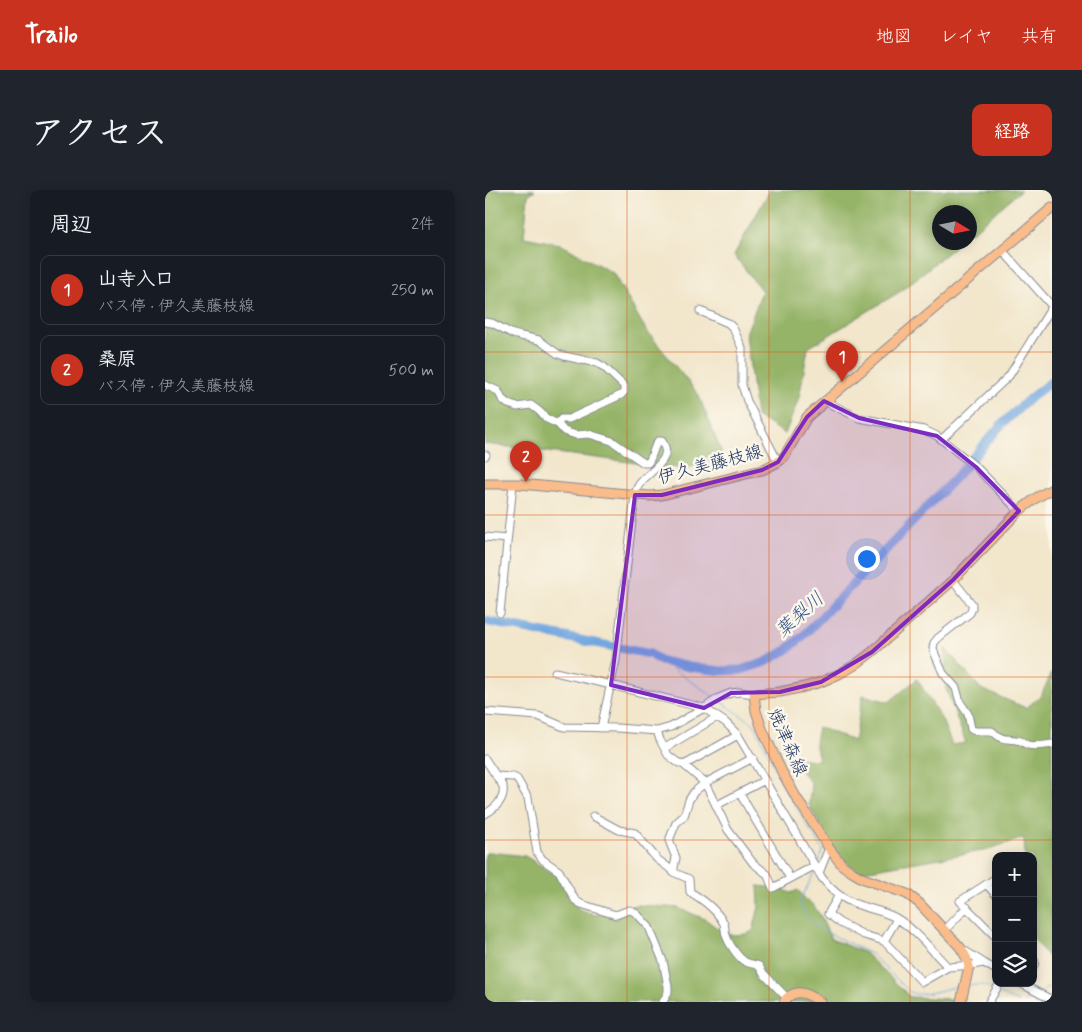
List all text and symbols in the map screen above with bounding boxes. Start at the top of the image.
text: Trailo [25,20,78,51]
text: 地図 [876,25,912,49]
text: レイヤ [940,25,993,49]
text: 共有 [1021,25,1057,49]
button: 経路 [972,104,1052,156]
text: アクセス [30,111,168,157]
north arrow [932,205,977,250]
text: 周辺 [50,211,92,239]
text: 2件 [411,214,435,235]
text: 山寺入口 [98,267,174,292]
text: 1 [63,280,71,301]
text: 250 m [391,280,434,301]
text: バス停 · 伊久美藤枝線 [98,296,254,317]
pin: 1 [826,341,858,382]
text: 桑原 [98,347,136,372]
text: 2 [63,360,71,381]
text: 500 m [389,360,434,381]
text: バス停 · 伊久美藤枝線 [98,376,254,397]
street label: 伊久美藤枝線 [655,439,766,491]
pin: 2 [510,441,542,482]
your location [854,546,880,572]
water label: 葉梨川 [770,587,830,643]
street label: 焼津森線 [761,705,813,780]
map controls [992,852,1037,987]
button: + [992,852,1037,897]
button: − [992,897,1037,942]
button: layers [992,942,1037,987]

